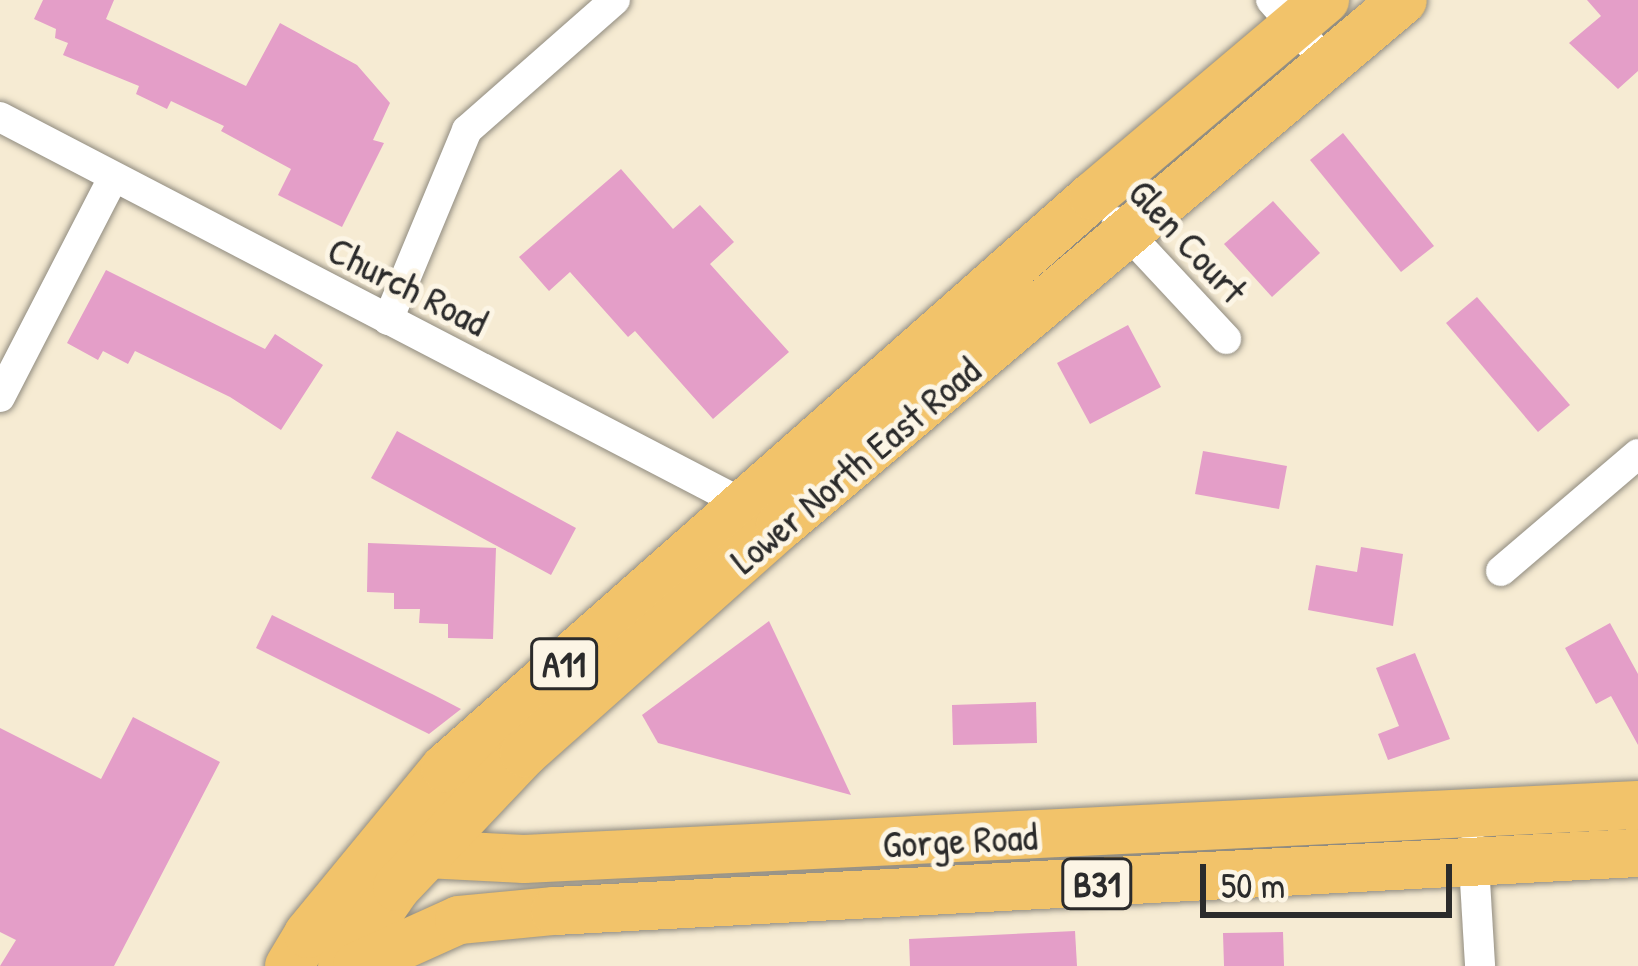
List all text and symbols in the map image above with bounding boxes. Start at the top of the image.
street label: Glen Court [1119,169,1257,313]
street label: Church Road [320,226,496,346]
street label: Lower North East Road [721,347,989,583]
road number: A11 [528,634,600,694]
street label: Gorge Road [881,813,1039,867]
scale bar [1206,840,1458,914]
road number: B31 [1061,854,1133,914]
text: 50 m [1221,860,1285,909]

